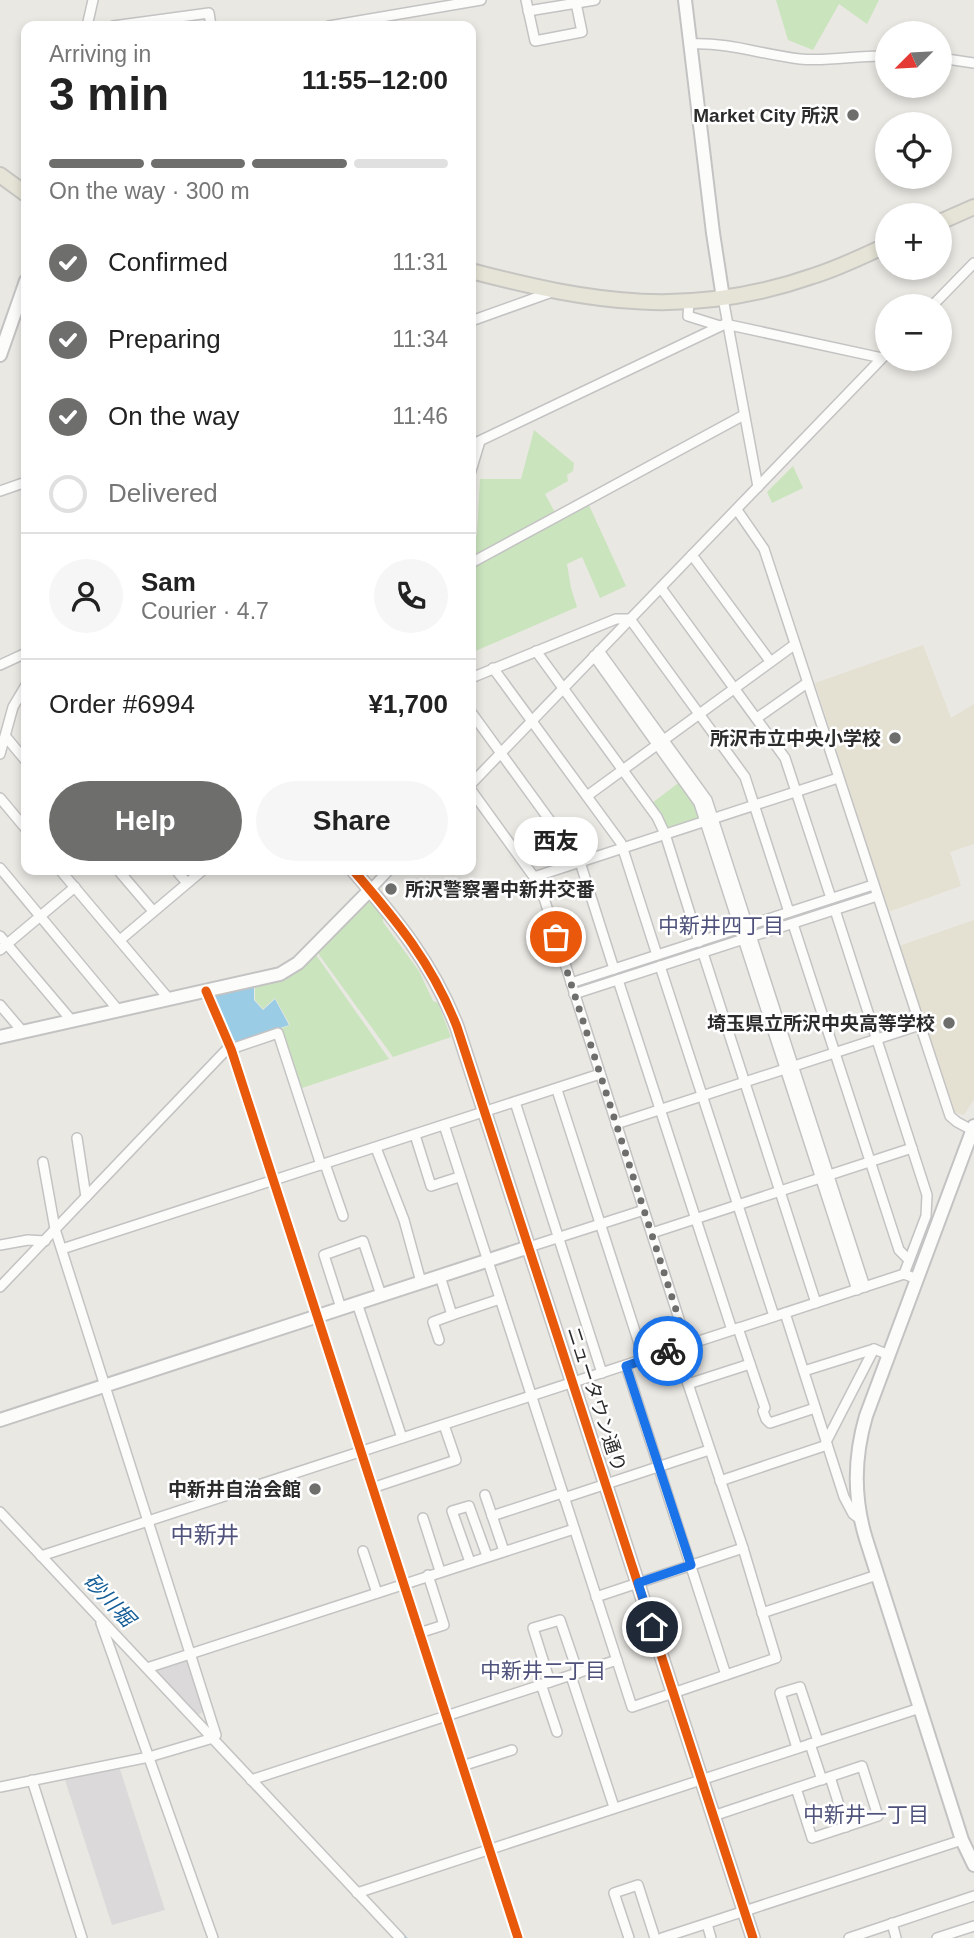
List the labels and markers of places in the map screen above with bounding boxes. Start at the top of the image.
place label: Market City 所沢 [693,105,839,126]
marker: Market City 所沢 [845,107,861,123]
place label: 所沢市立中央小学校 [710,728,881,749]
marker: 所沢市立中央小学校 [887,730,903,746]
callout: 西友 [514,818,598,867]
place label: 所沢警察署中新井交番 [405,879,595,900]
marker: 所沢警察署中新井交番 [383,881,399,897]
pin [526,907,586,967]
place label: 埼玉県立所沢中央高等学校 [707,1013,935,1034]
marker: 埼玉県立所沢中央高等学校 [941,1015,957,1031]
place label: 中新井自治会館 [168,1479,301,1500]
marker: 中新井自治会館 [307,1481,323,1497]
pin [622,1597,682,1657]

